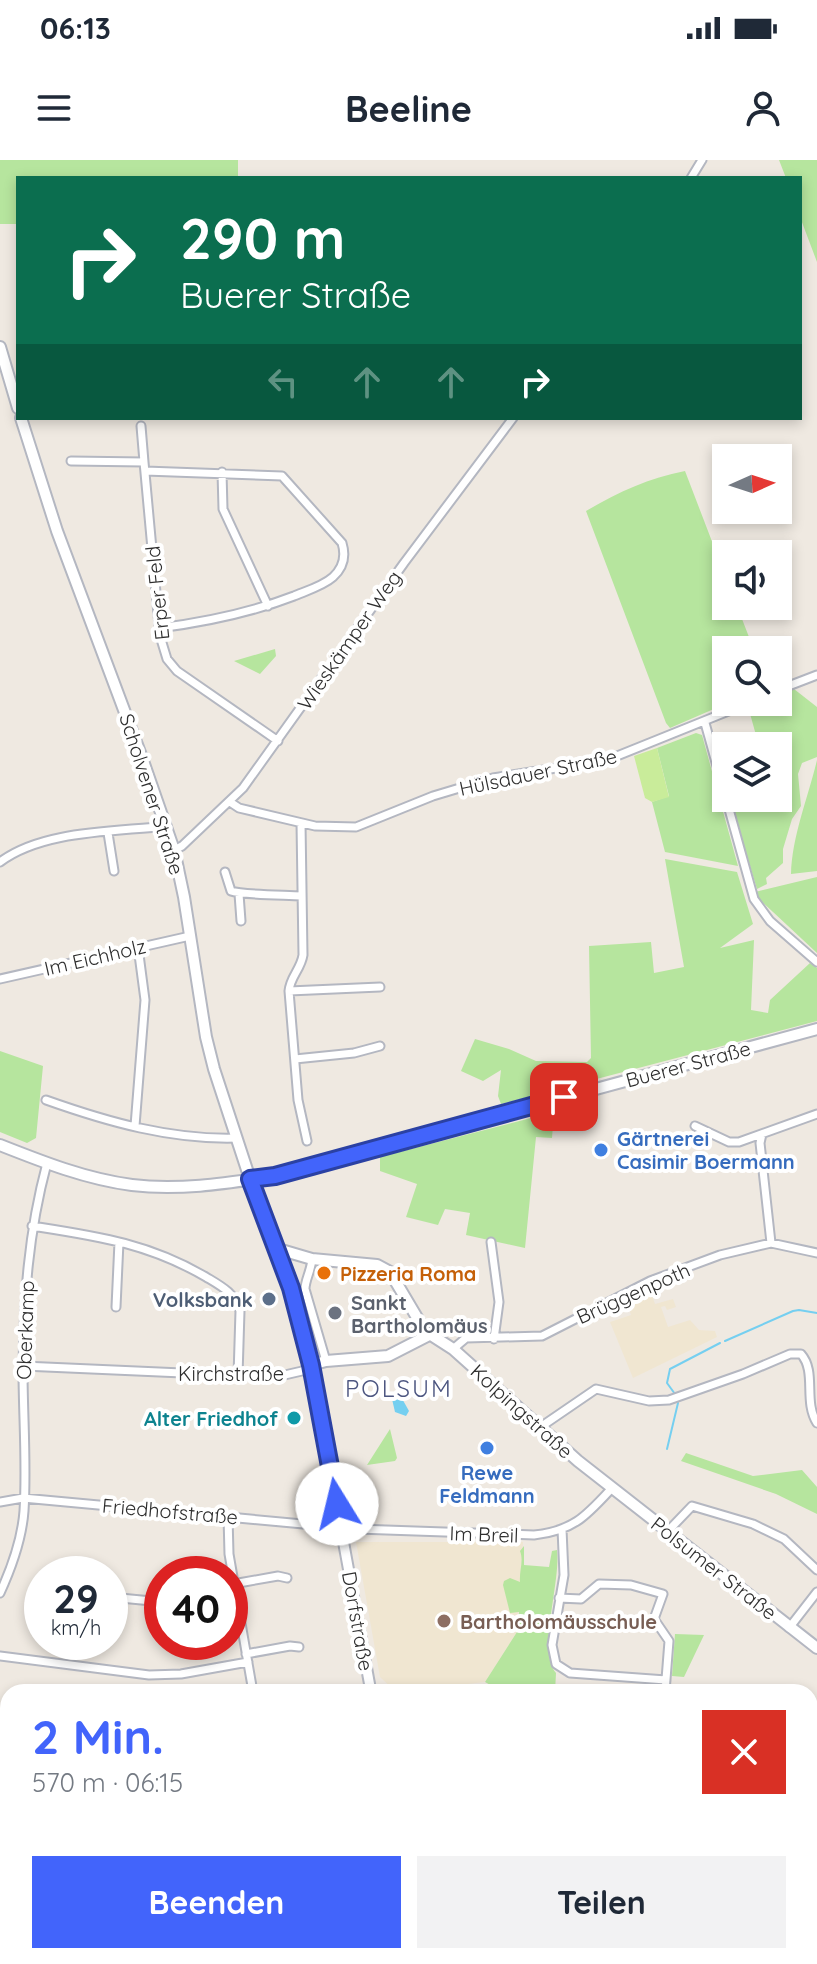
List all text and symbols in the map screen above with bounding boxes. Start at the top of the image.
text: 06:13 [40,9,111,47]
icon: menu [32,86,76,130]
text: Beeline [345,86,472,131]
icon: person [741,86,785,130]
text: 290 m [180,203,345,273]
icon: right [48,208,152,312]
text: Buerer Straße [180,272,411,317]
icon: left [261,360,305,404]
icon: ahead [345,360,389,404]
icon: ahead [429,360,473,404]
icon: right [513,360,557,404]
north arrow [712,444,792,524]
map controls [712,444,792,812]
button: sound [712,540,792,620]
street label: Erper Feld [140,545,174,641]
street label: Wieskämper Weg [292,565,406,715]
button: search [712,636,792,716]
street label: Scholvener Straße [114,710,190,878]
button: layers [712,732,792,812]
street label: Hülsdauer Straße [457,743,619,801]
street label: Im Eichholz [42,933,148,981]
street label: Buerer Straße [623,1035,753,1093]
pin [530,1063,598,1131]
icon: arrive [542,1075,586,1119]
place label: Gärtnerei Casimir Boermann [617,1126,795,1174]
marker: Gärtnerei Casimir Boermann [592,1141,610,1159]
street label: Brüggenpoth [572,1257,694,1329]
place label: Pizzeria Roma [340,1261,476,1286]
marker: Pizzeria Roma [315,1264,333,1282]
street label: Oberkamp [11,1280,39,1380]
place label: Volksbank [153,1287,253,1312]
marker: Volksbank [260,1290,278,1308]
place label: Sankt Bartholomäus [351,1290,488,1338]
marker: Sankt Bartholomäus [326,1304,344,1322]
street label: Kolpingstraße [466,1358,578,1464]
street label: Kirchstraße [178,1361,284,1386]
district label: POLSUM [345,1373,453,1403]
place label: Alter Friedhof [144,1406,278,1431]
marker: Alter Friedhof [285,1409,303,1427]
marker: Rewe Feldmann [478,1439,496,1457]
place label: Rewe Feldmann [439,1460,535,1508]
position arrow [295,1462,379,1546]
street label: Friedhofstraße [101,1493,239,1529]
street label: Polsumer Straße [646,1511,782,1625]
street label: Im Breil [449,1520,519,1548]
speed limit sign: 40 [144,1556,248,1660]
street label: Dorfstraße [337,1569,379,1673]
text: 29 [53,1573,99,1623]
place label: Bartholomäusschule [460,1609,657,1634]
marker: Bartholomäusschule [435,1612,453,1630]
text: km/h [51,1615,101,1640]
text: 2 Min. [32,1706,164,1766]
button: close [702,1710,786,1794]
text: 570 m · 06:15 [32,1766,183,1799]
button: Beenden [32,1856,401,1948]
button: Teilen [417,1856,786,1948]

